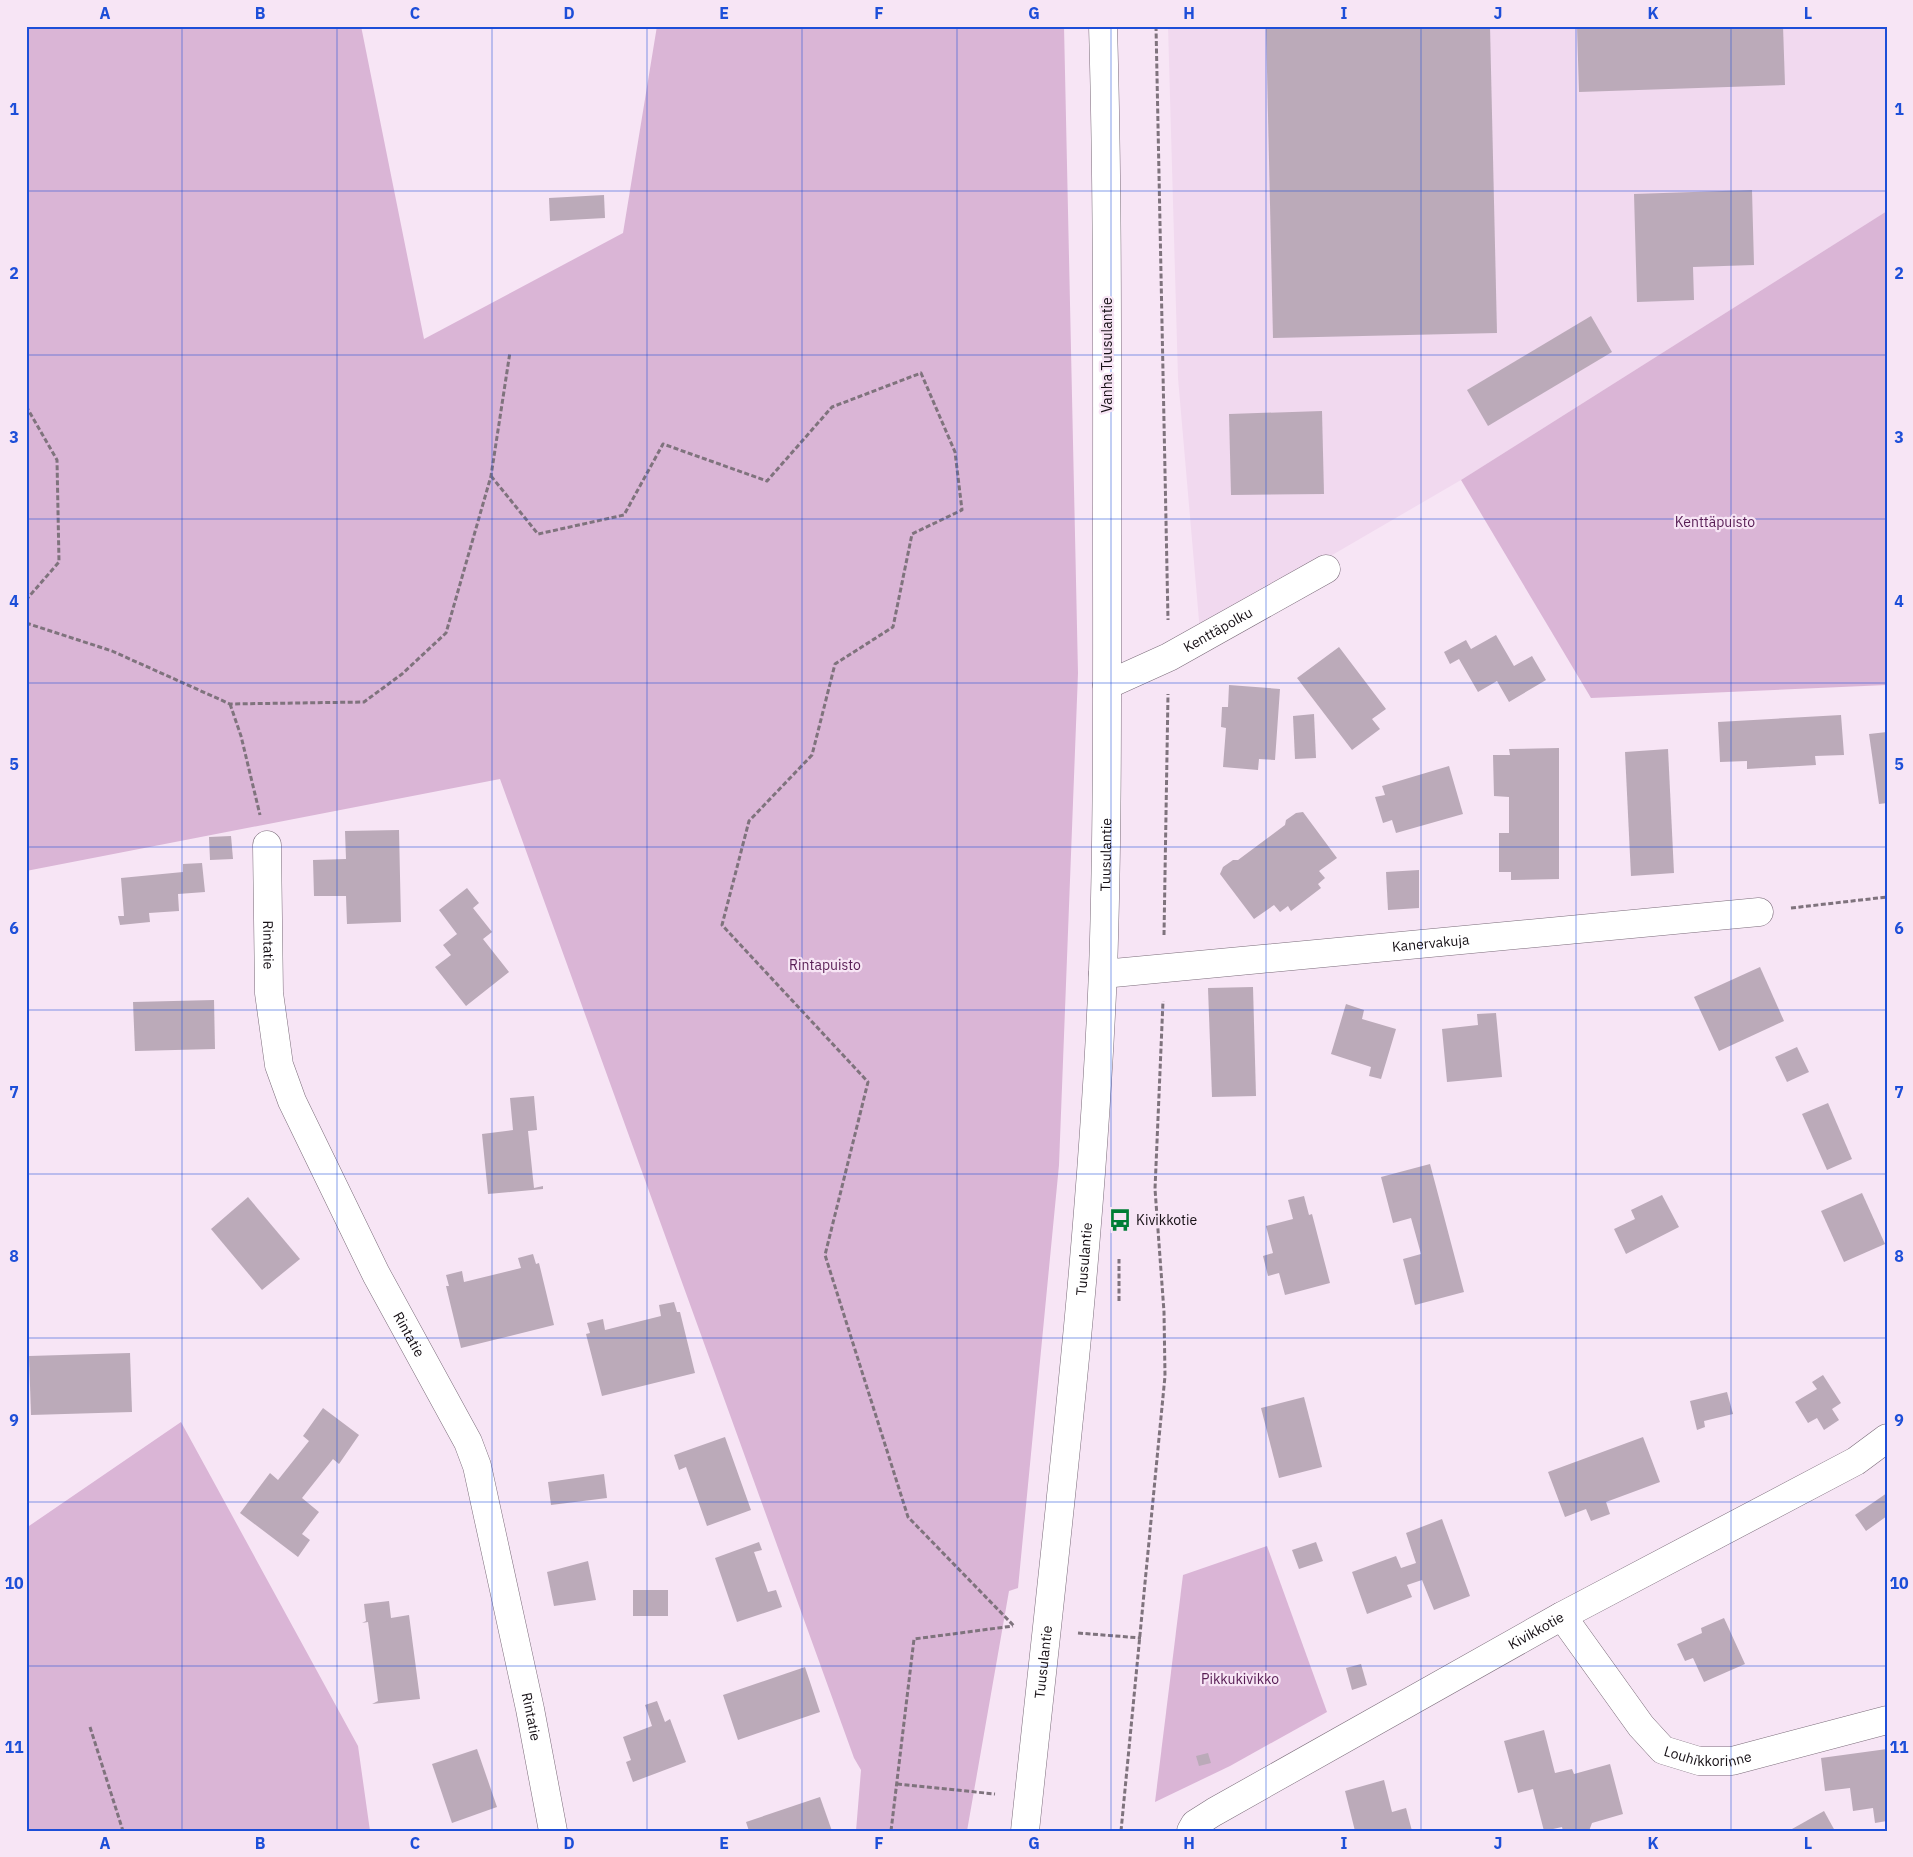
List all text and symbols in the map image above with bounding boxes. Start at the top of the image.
text: A [100,3,111,23]
text: B [255,3,266,23]
text: C [410,3,420,23]
text: D [563,3,575,23]
text: E [719,3,729,23]
text: F [874,3,884,23]
text: G [1028,3,1040,23]
text: H [1183,3,1195,23]
text: I [1341,3,1348,23]
text: J [1494,3,1502,23]
text: K [1647,3,1659,23]
text: L [1804,3,1812,23]
text: 1 [9,99,19,119]
text: 1 [1894,99,1904,119]
text: 2 [9,263,19,283]
text: 2 [1894,263,1904,283]
street label: Vanha Tuusulantie [1098,297,1116,413]
text: 3 [9,427,19,447]
text: 3 [1894,427,1904,447]
park label: Kenttäpuisto [1675,513,1755,531]
text: 4 [9,591,19,611]
text: 4 [1894,591,1904,611]
street label: Kenttäpolku [1180,603,1256,656]
text: 5 [9,754,19,774]
text: 5 [1894,754,1904,774]
street label: Tuusulantie [1096,818,1115,892]
text: 6 [9,918,19,938]
text: 6 [1894,918,1904,938]
street label: Rintatie [259,920,278,970]
street label: Kanervakuja [1391,930,1470,956]
park label: Rintapuisto [789,956,861,974]
text: 7 [9,1082,19,1102]
text: 7 [1894,1082,1904,1102]
bus stop icon: Kivikkotie [1107,1207,1133,1233]
place label: Kivikkotie [1136,1211,1198,1229]
street label: Tuusulantie [1072,1221,1096,1296]
text: 8 [9,1246,19,1266]
text: 8 [1894,1246,1904,1266]
street label: Rintatie [389,1308,429,1360]
text: 9 [9,1410,19,1430]
text: 9 [1894,1410,1904,1430]
text: 10 [4,1573,24,1593]
text: 10 [1889,1573,1909,1593]
street label: Kivikkotie [1505,1608,1567,1654]
street label: Tuusulantie [1030,1624,1056,1699]
park label: Pikkukivikko [1201,1670,1279,1688]
street label: Rintatie [518,1691,545,1743]
text: 11 [4,1737,24,1757]
text: 11 [1889,1737,1909,1757]
street label: Louhikkorinne [1662,1742,1754,1771]
text: A [100,1833,111,1853]
text: B [255,1833,266,1853]
text: C [410,1833,420,1853]
text: D [563,1833,575,1853]
text: E [719,1833,729,1853]
text: F [874,1833,884,1853]
text: G [1028,1833,1040,1853]
text: H [1183,1833,1195,1853]
text: I [1341,1833,1348,1853]
text: J [1494,1833,1502,1853]
text: K [1647,1833,1659,1853]
text: L [1804,1833,1812,1853]

